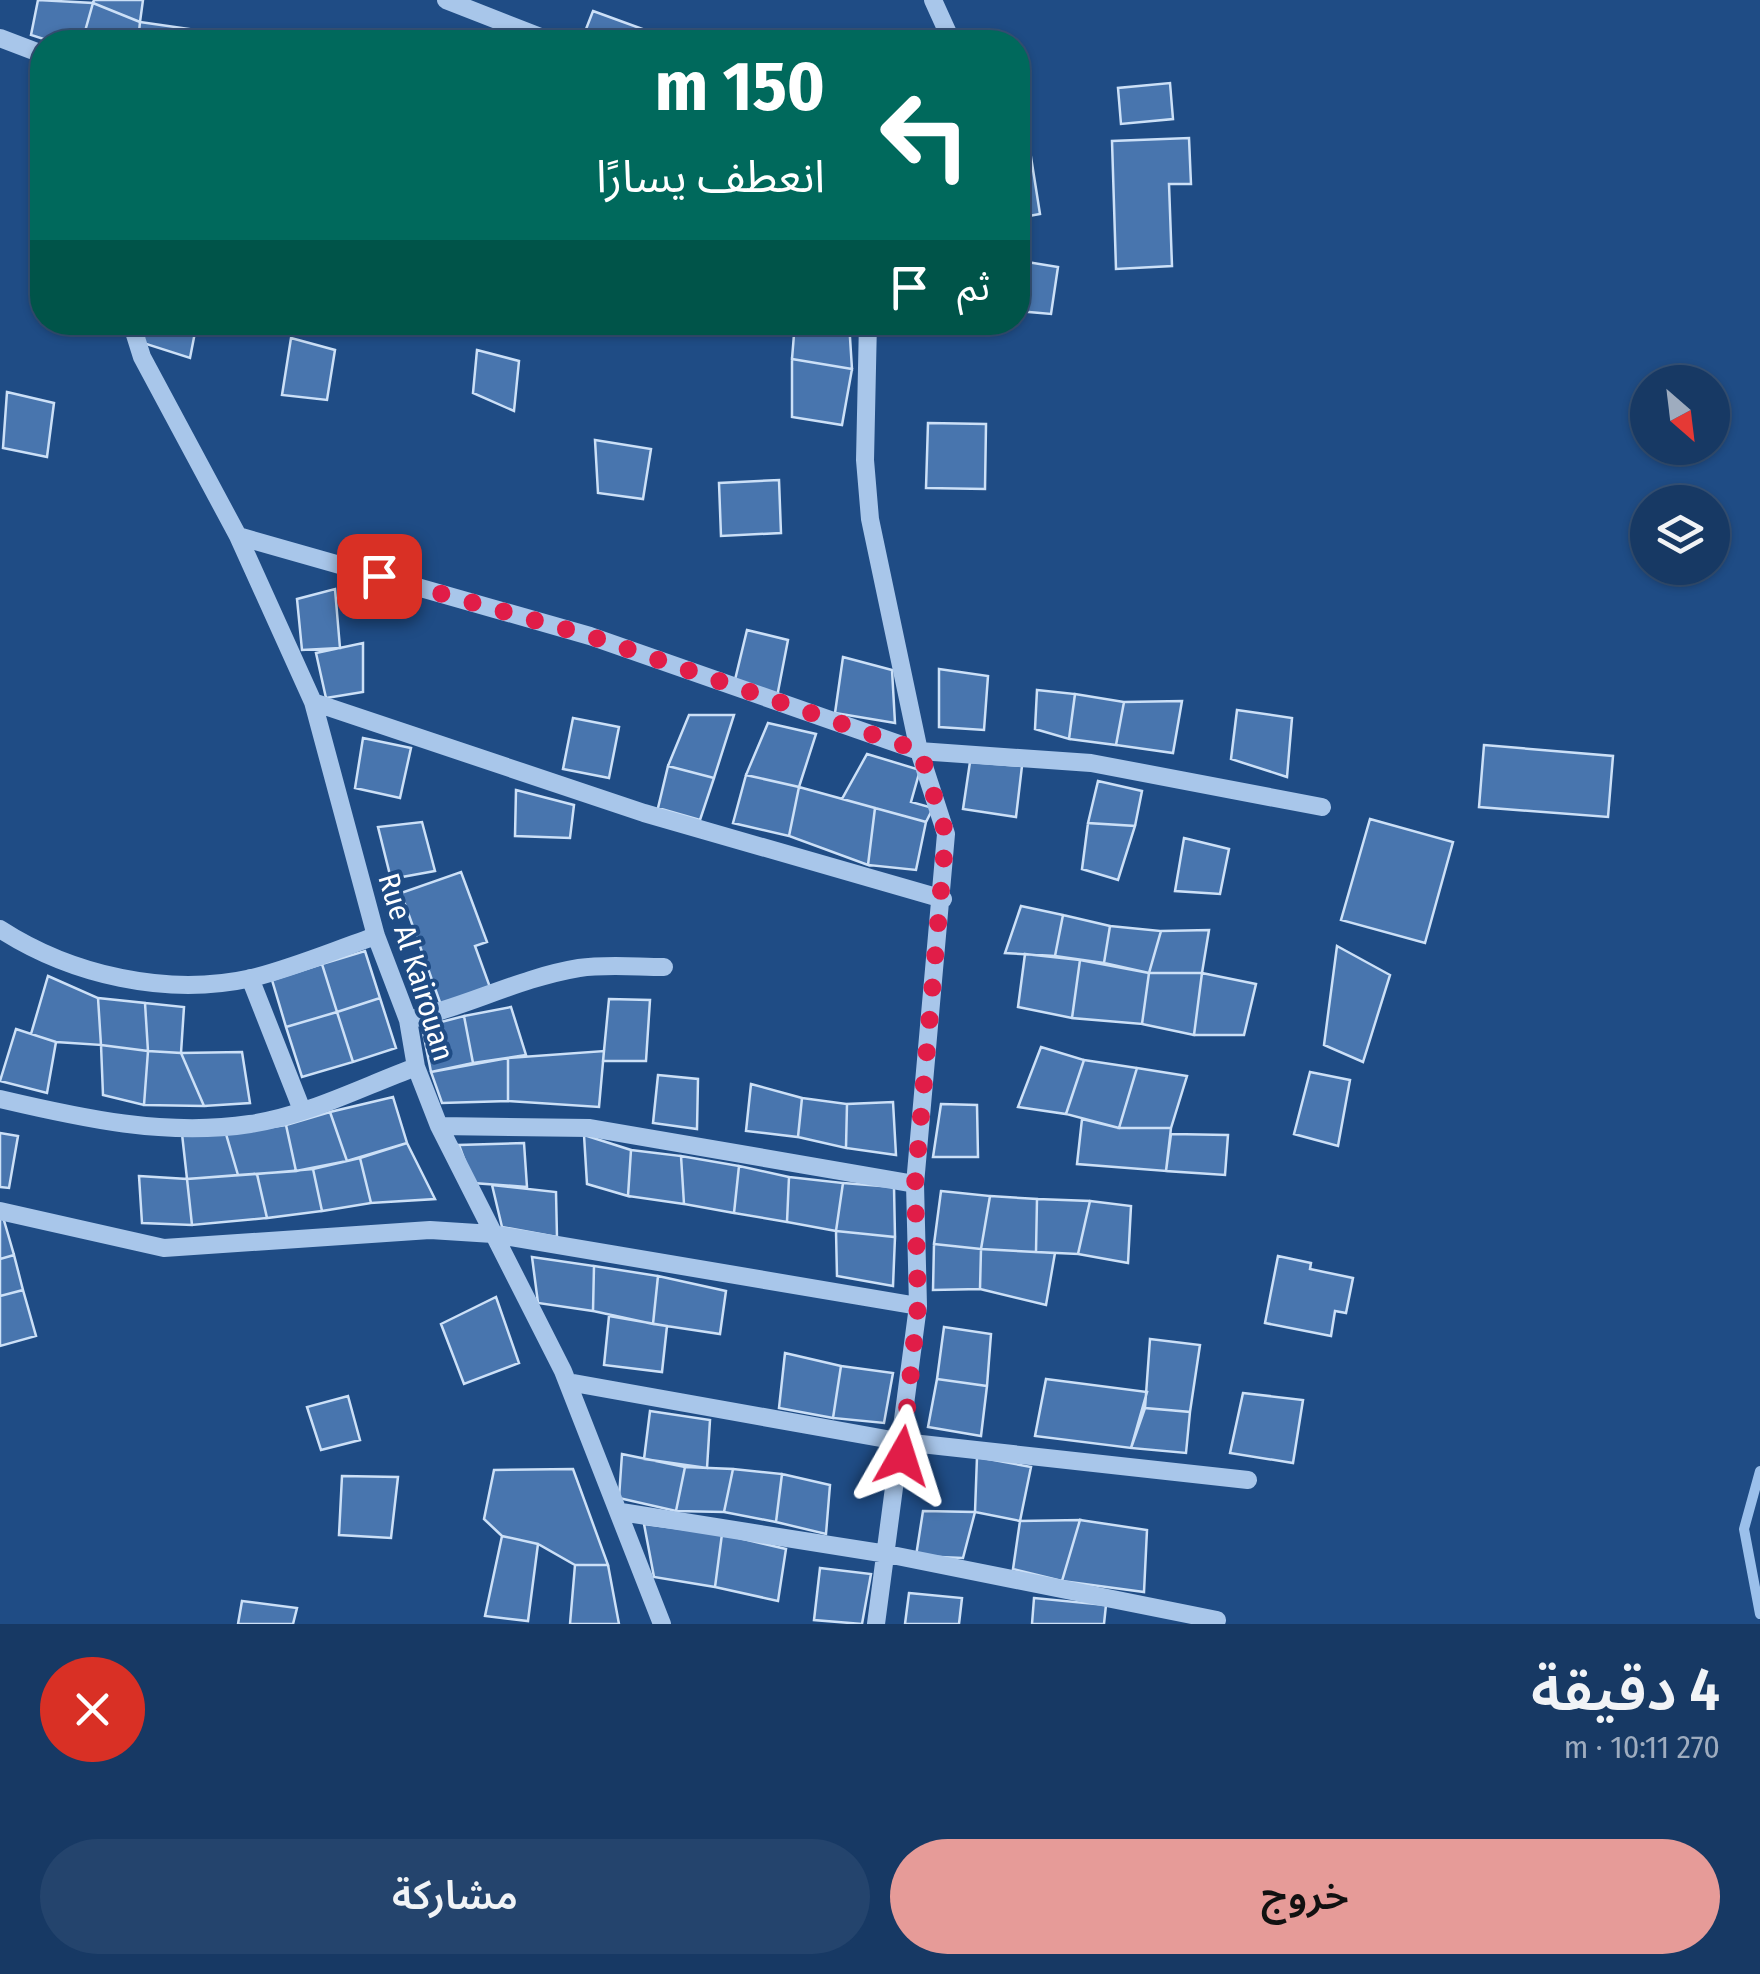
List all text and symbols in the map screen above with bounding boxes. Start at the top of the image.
text: 150 m [655,45,825,129]
icon: left [860,70,990,200]
text: انعطف يسارًا [596,150,825,204]
icon: arrive [882,260,937,315]
text: ثم [957,264,990,310]
north arrow [1630,365,1730,465]
map controls [1630,365,1730,585]
button: layers [1630,485,1730,585]
pin [337,534,422,619]
icon: arrive [352,549,407,604]
street label: Rue Al Kairouan [370,869,462,1065]
position arrow [850,1404,954,1508]
text: 4 دقيقة [1531,1654,1720,1726]
button: close [40,1657,145,1762]
text: 270 m · 10:11 [1564,1728,1720,1766]
button: مشاركة [40,1839,870,1954]
button: خروج [890,1839,1720,1954]

